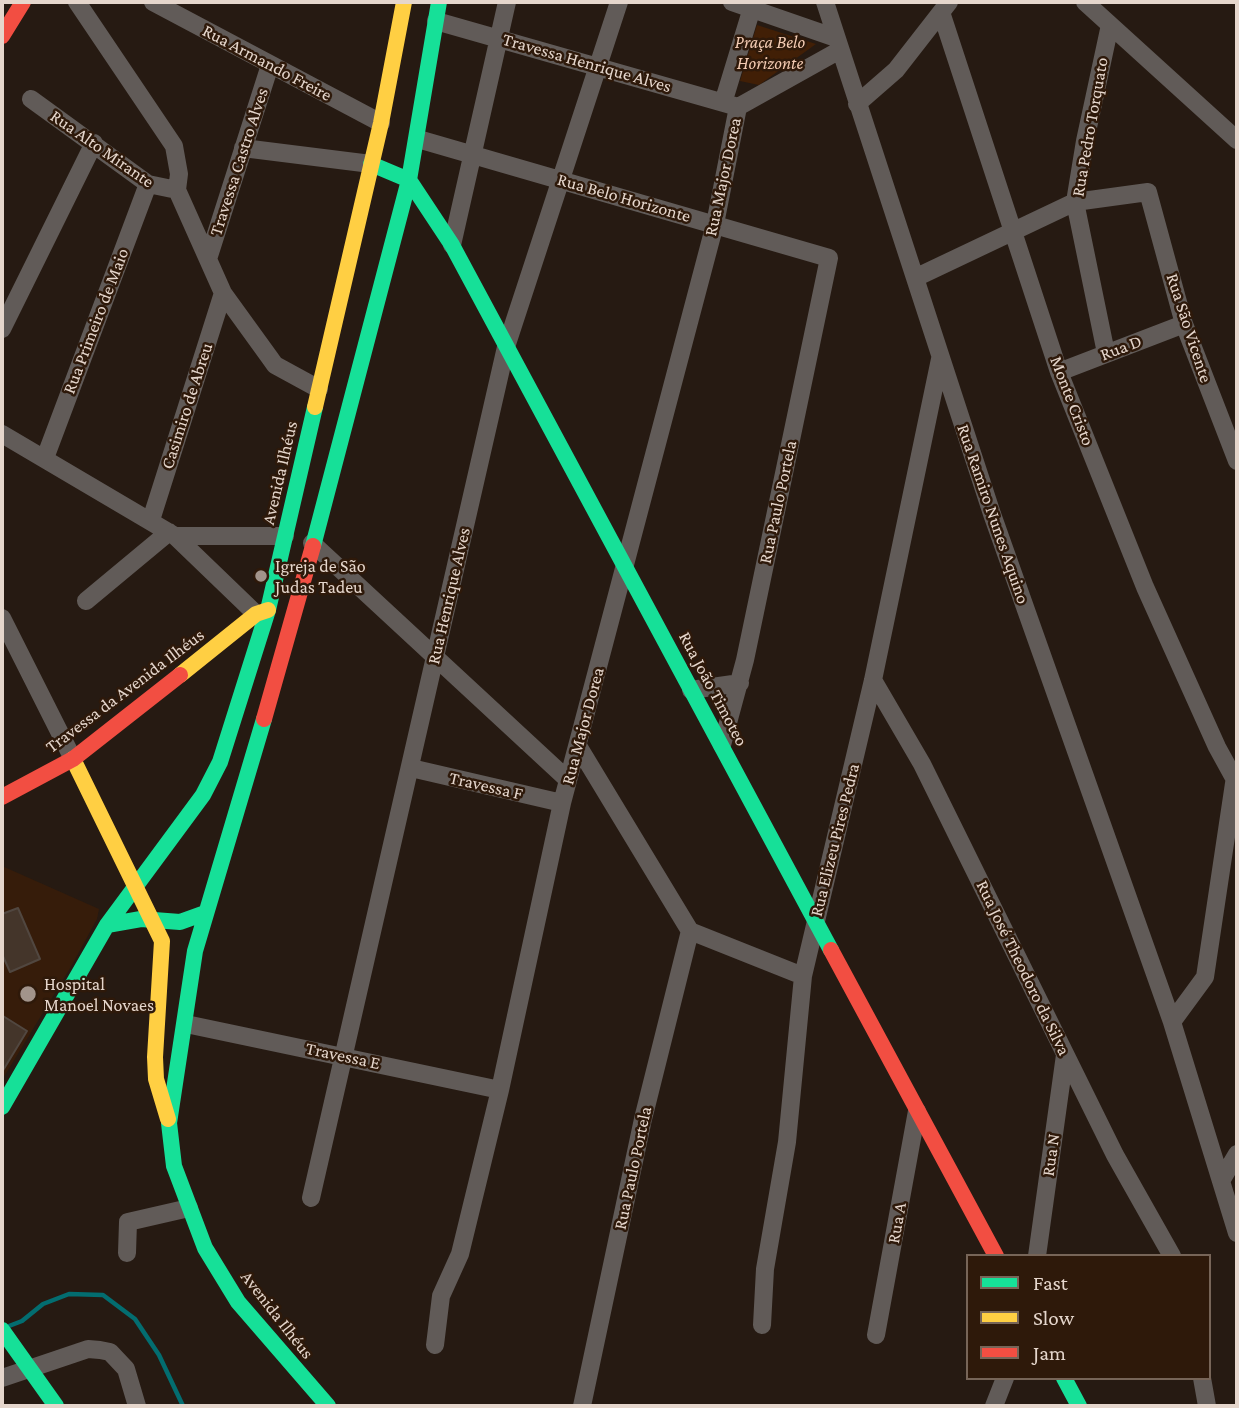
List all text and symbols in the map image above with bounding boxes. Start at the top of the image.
street label: Rua Armando Freire [199,20,335,106]
street label: Travessa Henrique Alves [500,29,674,97]
park label: Praça Belo Horizonte [735,31,805,74]
street label: Rua Pedro Torquato [1067,56,1113,198]
street label: Travessa Castro Alves [205,85,273,239]
street label: Rua Alto Mirante [46,105,158,193]
street label: Rua Major Dorea [700,116,746,238]
street label: Rua Belo Horizonte [555,169,693,227]
street label: Rua Primeiro de Maio [58,245,134,397]
street label: Rua São Vicente [1161,271,1217,385]
street label: Rua D [1097,330,1145,366]
street label: Casimiro de Abreu [156,340,218,472]
street label: Monte Cristo [1045,353,1099,449]
street label: Avenida Ilhéus [258,419,302,527]
street label: Rua Ramiro Nunes Aquino [952,421,1034,607]
street label: Rua Paulo Portela [754,438,802,566]
street label: Rua Henrique Alves [423,526,475,666]
place label: Igreja de São Judas Tadeu [275,555,366,598]
marker: Igreja de São Judas Tadeu [253,568,269,584]
street label: Travessa da Avenida Ilhéus [41,624,209,758]
street label: Rua João Timoteo [674,628,752,750]
street label: Rua Major Dorea [557,665,609,787]
street label: Rua Elizeu Pires Pedra [806,761,864,919]
street label: Travessa F [447,767,525,805]
street label: Rua José Theodoro da Silva [971,877,1075,1059]
place label: Hospital Manoel Novaes [44,973,154,1016]
marker: Hospital Manoel Novaes [18,984,38,1004]
street label: Travessa E [304,1038,382,1074]
street label: Rua Paulo Portela [609,1104,657,1232]
street label: Rua N [1037,1132,1065,1178]
street label: Rua A [883,1201,911,1245]
legend [966,1254,1211,1380]
street label: Avenida Ilhéus [236,1267,318,1363]
text: Fast [1033,1271,1068,1295]
text: Slow [1033,1306,1074,1330]
text: Jam [1033,1341,1066,1365]

